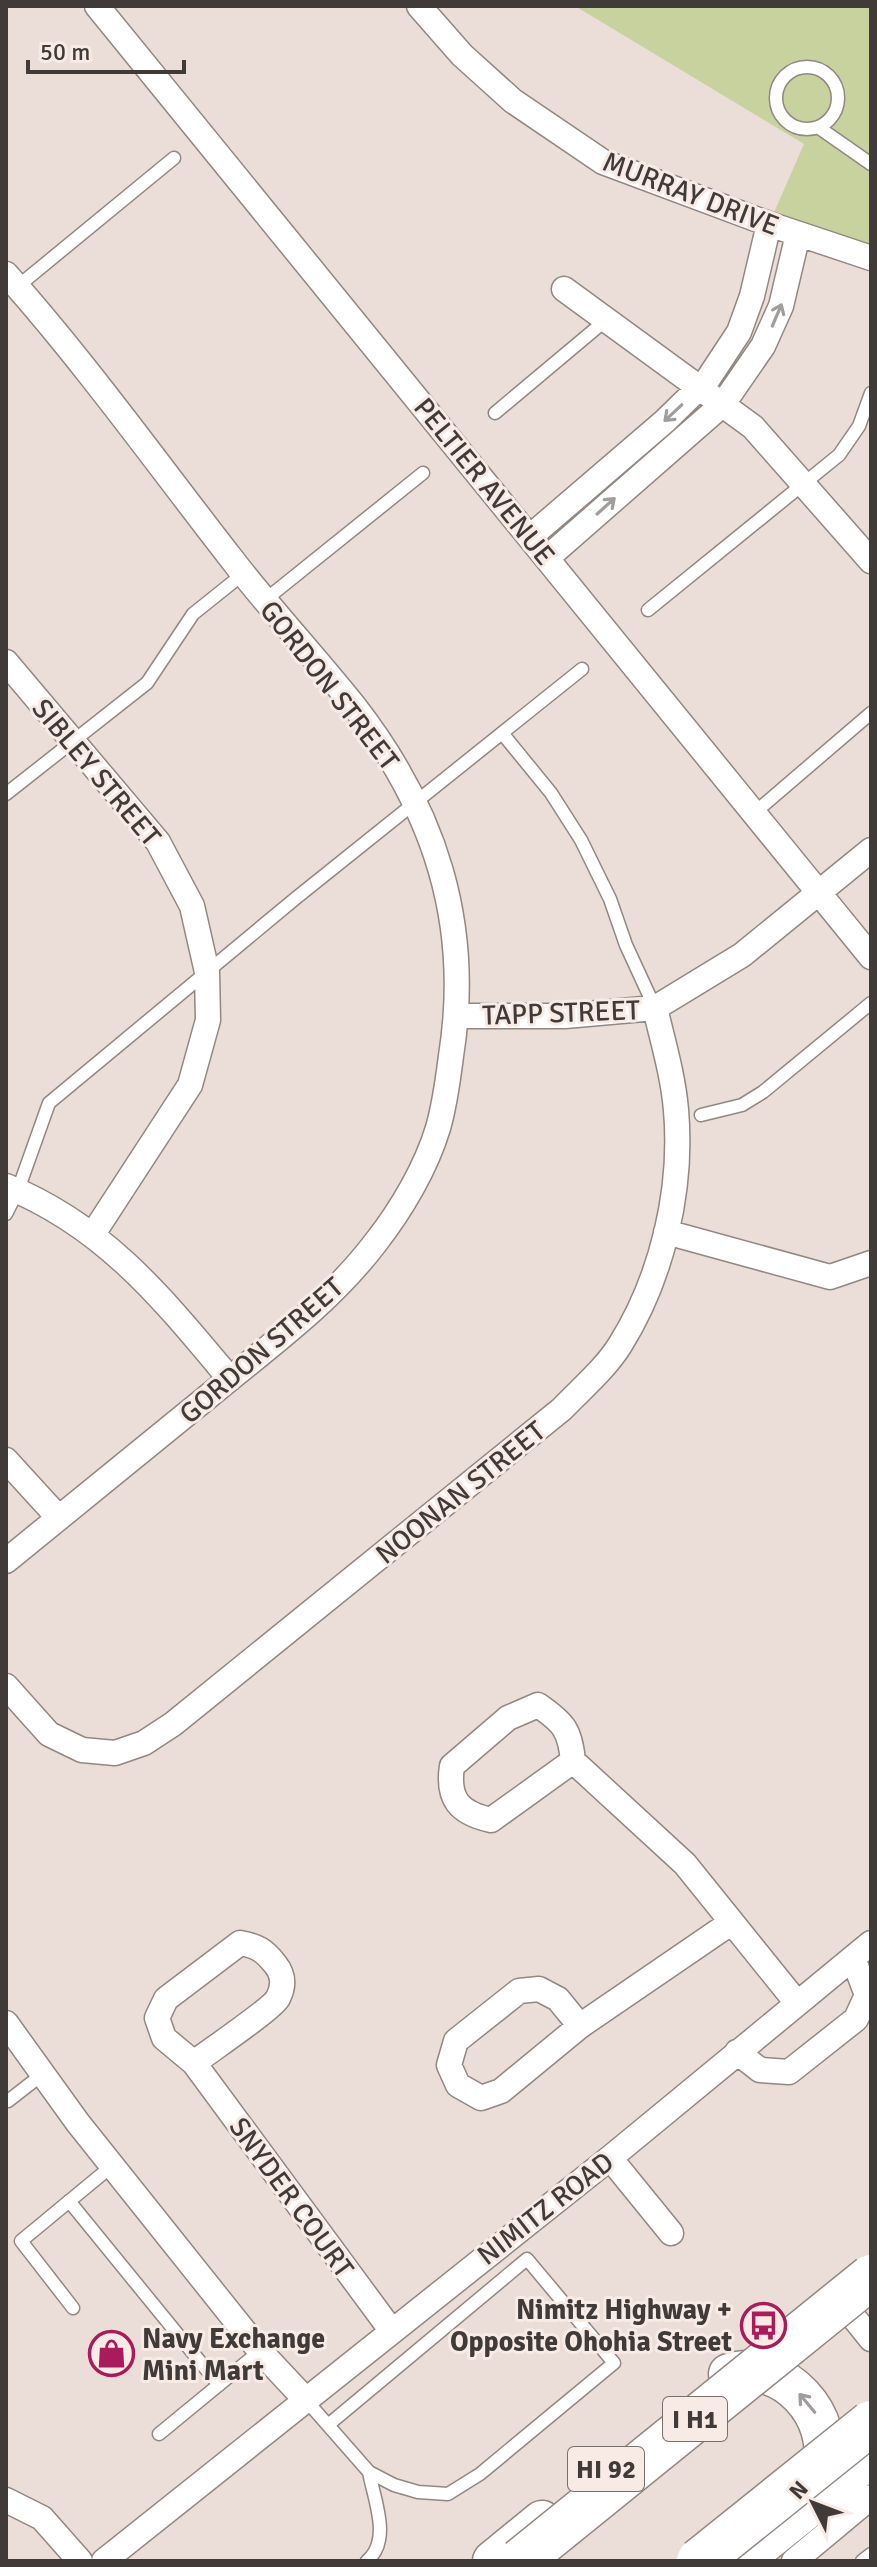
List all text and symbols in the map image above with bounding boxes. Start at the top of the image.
scale bar [28,24,184,74]
text: 50 m [40,37,90,67]
street label: MURRAY DRIVE [598,145,784,243]
one-way arrow [770,303,785,328]
street label: PELTIER AVENUE [406,391,562,572]
one-way arrow [663,404,683,423]
one-way arrow [595,497,615,515]
street label: GORDON STREET [252,594,406,777]
street label: SIBLEY STREET [25,692,168,853]
street label: TAPP STREET [481,993,641,1033]
street label: GORDON STREET [173,1270,351,1431]
street label: NOONAN STREET [369,1414,552,1571]
street label: SNYDER COURT [222,2111,361,2285]
street label: NIMITZ ROAD [471,2145,620,2273]
place label: Nimitz Highway + Opposite Ohohia Street [450,2293,733,2359]
bus stop icon: Nimitz Highway + Opposite Ohohia Street [739,2301,787,2349]
place label: Navy Exchange Mini Mart [142,2322,325,2388]
shop icon: Navy Exchange Mini Mart [87,2330,135,2378]
one-way arrow [798,2394,816,2414]
road number: I H1 [663,2397,727,2441]
road number: HI 92 [568,2447,644,2491]
north arrow [773,2463,853,2543]
text: N [783,2475,814,2505]

